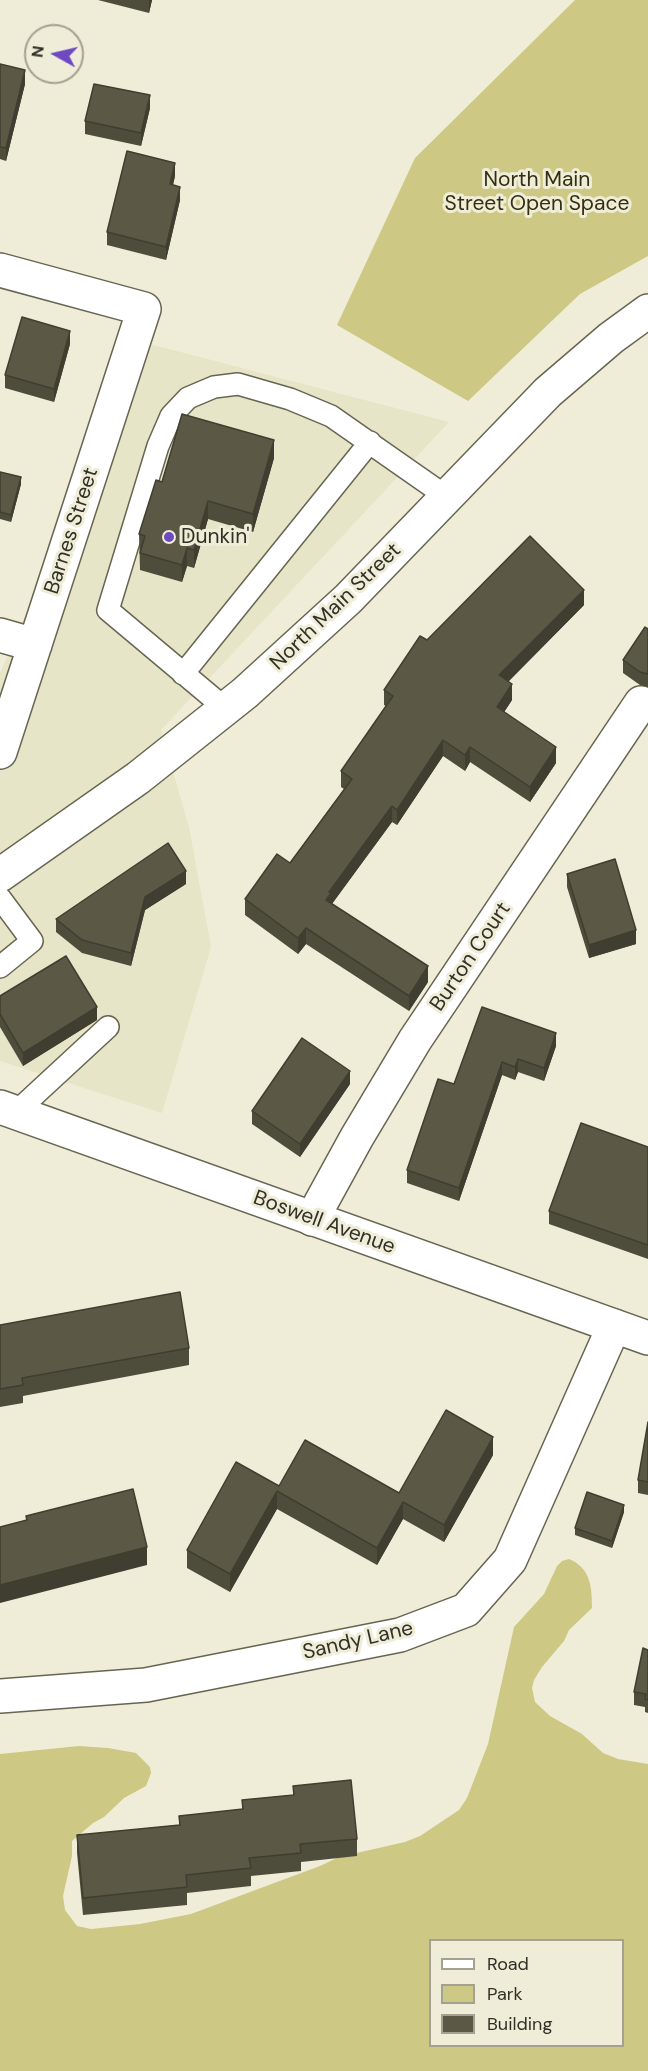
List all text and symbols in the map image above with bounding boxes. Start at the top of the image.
north arrow [24,24,84,84]
text: N [26,44,49,59]
park label: North Main Street Open Space [445,167,629,217]
street label: Barnes Street [40,465,104,597]
place label: Dunkin' [181,524,250,550]
marker: Dunkin' [162,530,176,544]
street label: North Main Street [265,538,407,676]
street label: Burton Court [425,898,517,1016]
street label: Boswell Avenue [250,1186,398,1260]
street label: Sandy Lane [300,1616,416,1666]
legend [429,1939,624,2047]
text: Road [487,1952,529,1976]
text: Park [487,1982,523,2006]
text: Building [487,2012,552,2036]

